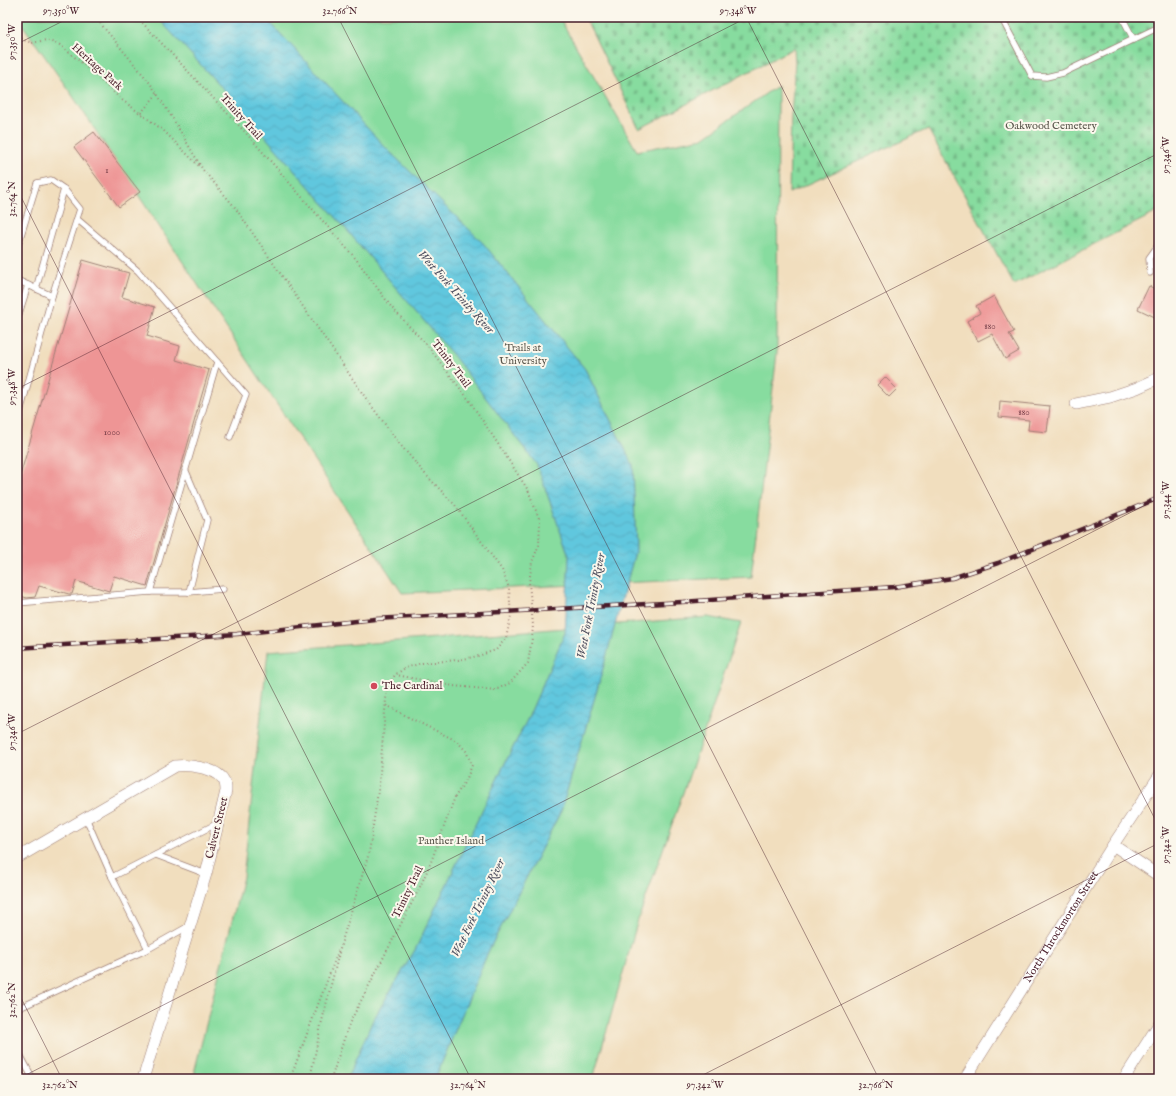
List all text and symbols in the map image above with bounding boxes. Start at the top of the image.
text: 97.350°W [42,5,80,18]
text: 32.766°N [323,5,358,18]
text: 97.348°W [719,5,757,18]
text: 97.350°W [6,23,19,61]
street label: Heritage Park [68,40,126,94]
street label: Trinity Trail [217,91,265,143]
park label: Oakwood Cemetery [1005,119,1097,133]
text: 97.346°W [1160,136,1173,174]
house number: 1 [105,165,109,176]
text: 32.764°N [6,181,19,217]
water label: West Fork Trinity River [415,247,498,337]
house number: 880 [984,321,996,332]
street label: Trinity Trail [428,337,474,391]
park label: Trails at University [499,341,547,368]
text: 97.348°W [6,368,19,406]
house number: 880 [1018,407,1030,418]
house number: 1000 [104,427,120,438]
text: 97.344°W [1160,481,1173,520]
water label: West Fork Trinity River [573,551,609,660]
place label: The Cardinal [382,679,442,693]
marker: The Cardinal [369,681,379,691]
text: 97.346°W [6,713,19,751]
street label: Calvert Street [203,796,231,860]
text: 97.342°W [1160,826,1173,865]
park label: Panther Island [418,834,484,848]
water label: West Fork Trinity River [448,856,509,959]
street label: Trinity Trail [389,864,427,920]
street label: North Throckmorton Street [1021,868,1102,985]
text: 32.762°N [6,982,19,1018]
text: 32.762°N [42,1079,78,1092]
text: 32.764°N [450,1079,486,1092]
text: 97.342°W [685,1079,724,1092]
text: 32.766°N [859,1079,894,1092]

